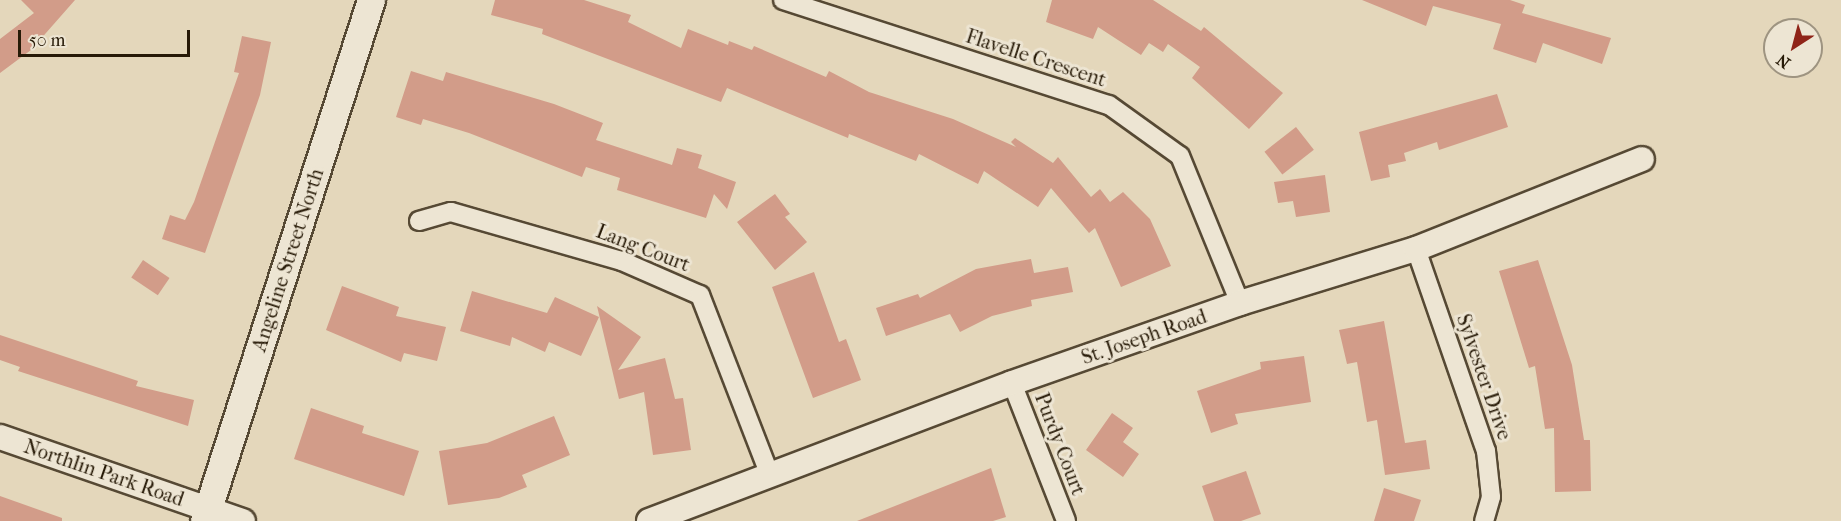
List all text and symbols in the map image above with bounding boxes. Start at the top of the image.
scale bar [21,18,194,56]
north arrow [1763,18,1823,78]
street label: Flavelle Crescent [963,24,1109,92]
text: 50 m [29,30,65,51]
text: N [1773,50,1794,73]
street label: Angeline Street North [247,165,329,355]
street label: Lang Court [593,219,693,277]
street label: St. Joseph Road [1078,304,1210,370]
street label: Sylvester Drive [1451,311,1517,443]
street label: Purdy Court [1029,389,1091,499]
street label: Northlin Park Road [21,434,187,512]

